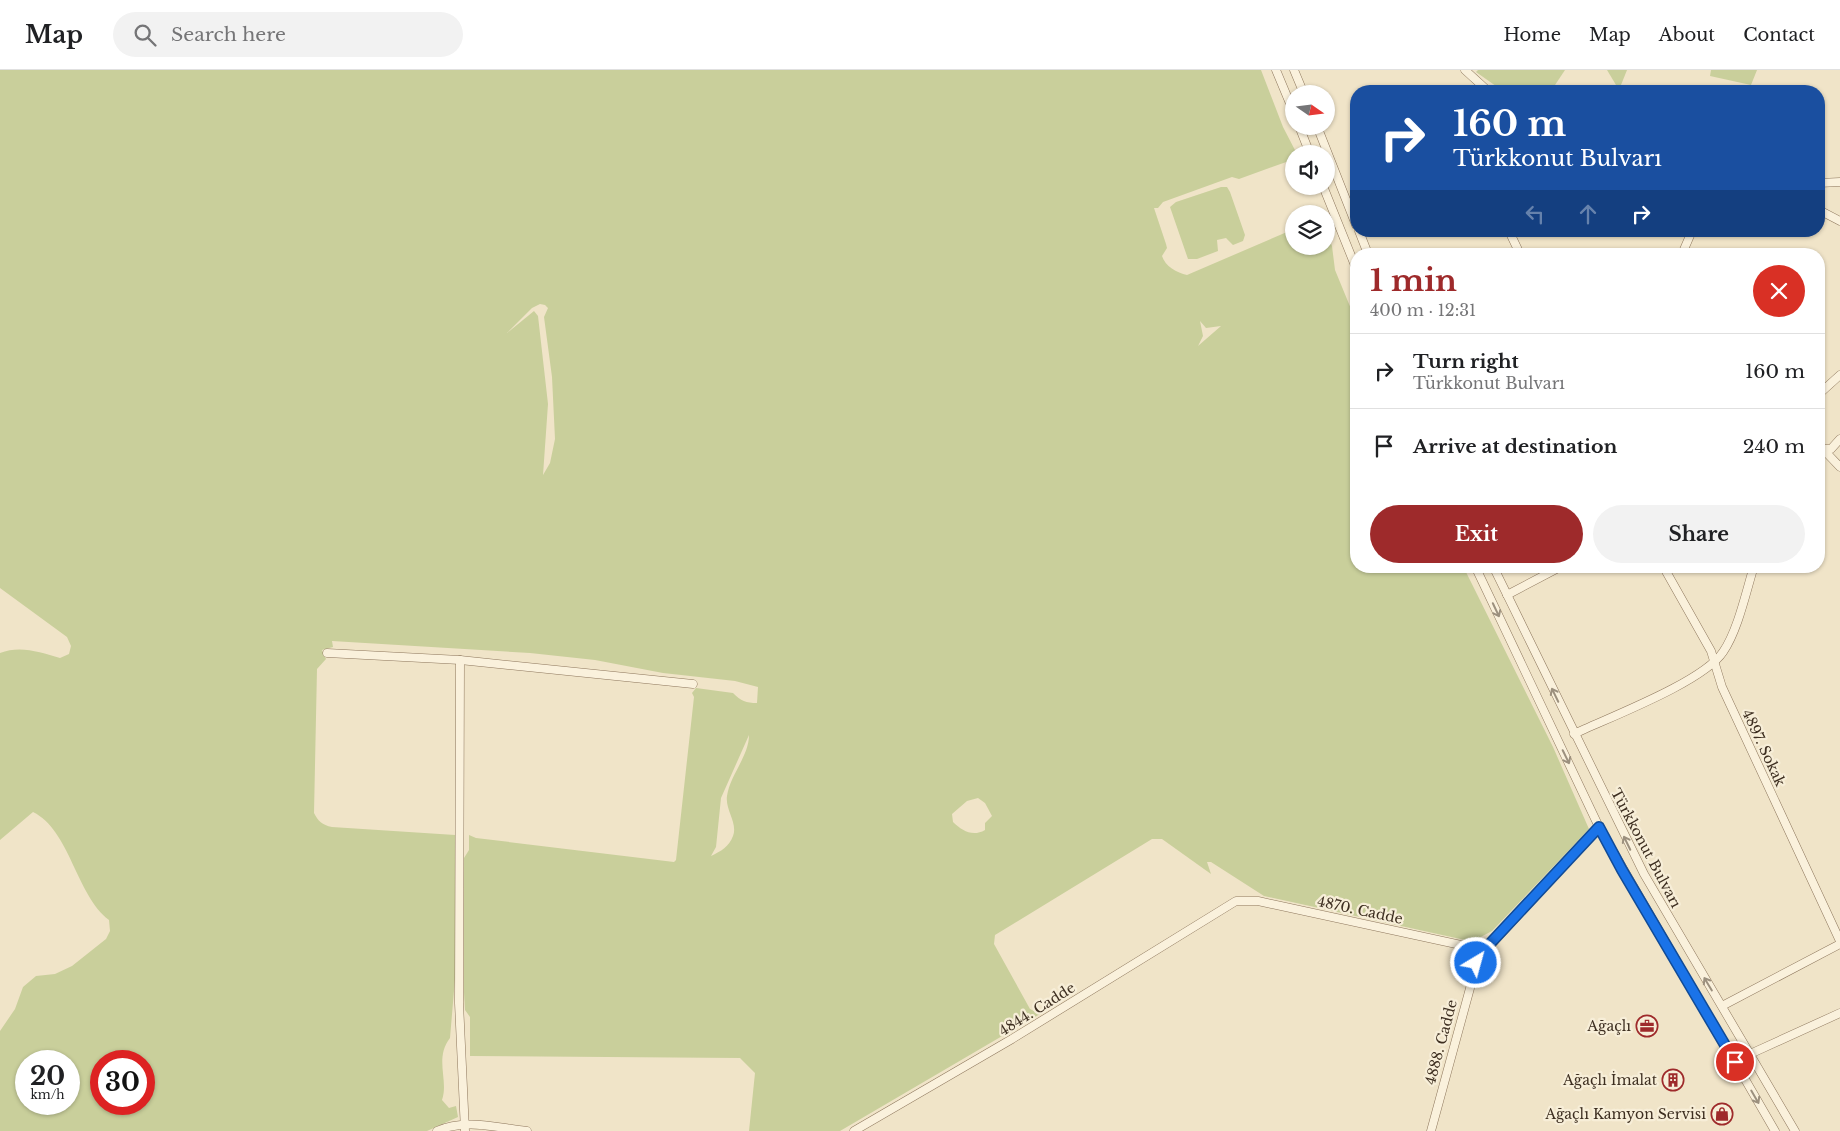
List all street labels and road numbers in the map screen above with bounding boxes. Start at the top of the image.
street label: 4897. Sokak [1738,707,1790,790]
street label: Türkkonut Bulvarı [1607,785,1685,911]
street label: 4870. Cadde [1316,892,1404,928]
street label: 4844. Cadde [995,978,1079,1040]
street label: 4888. Cadde [1421,998,1461,1086]

